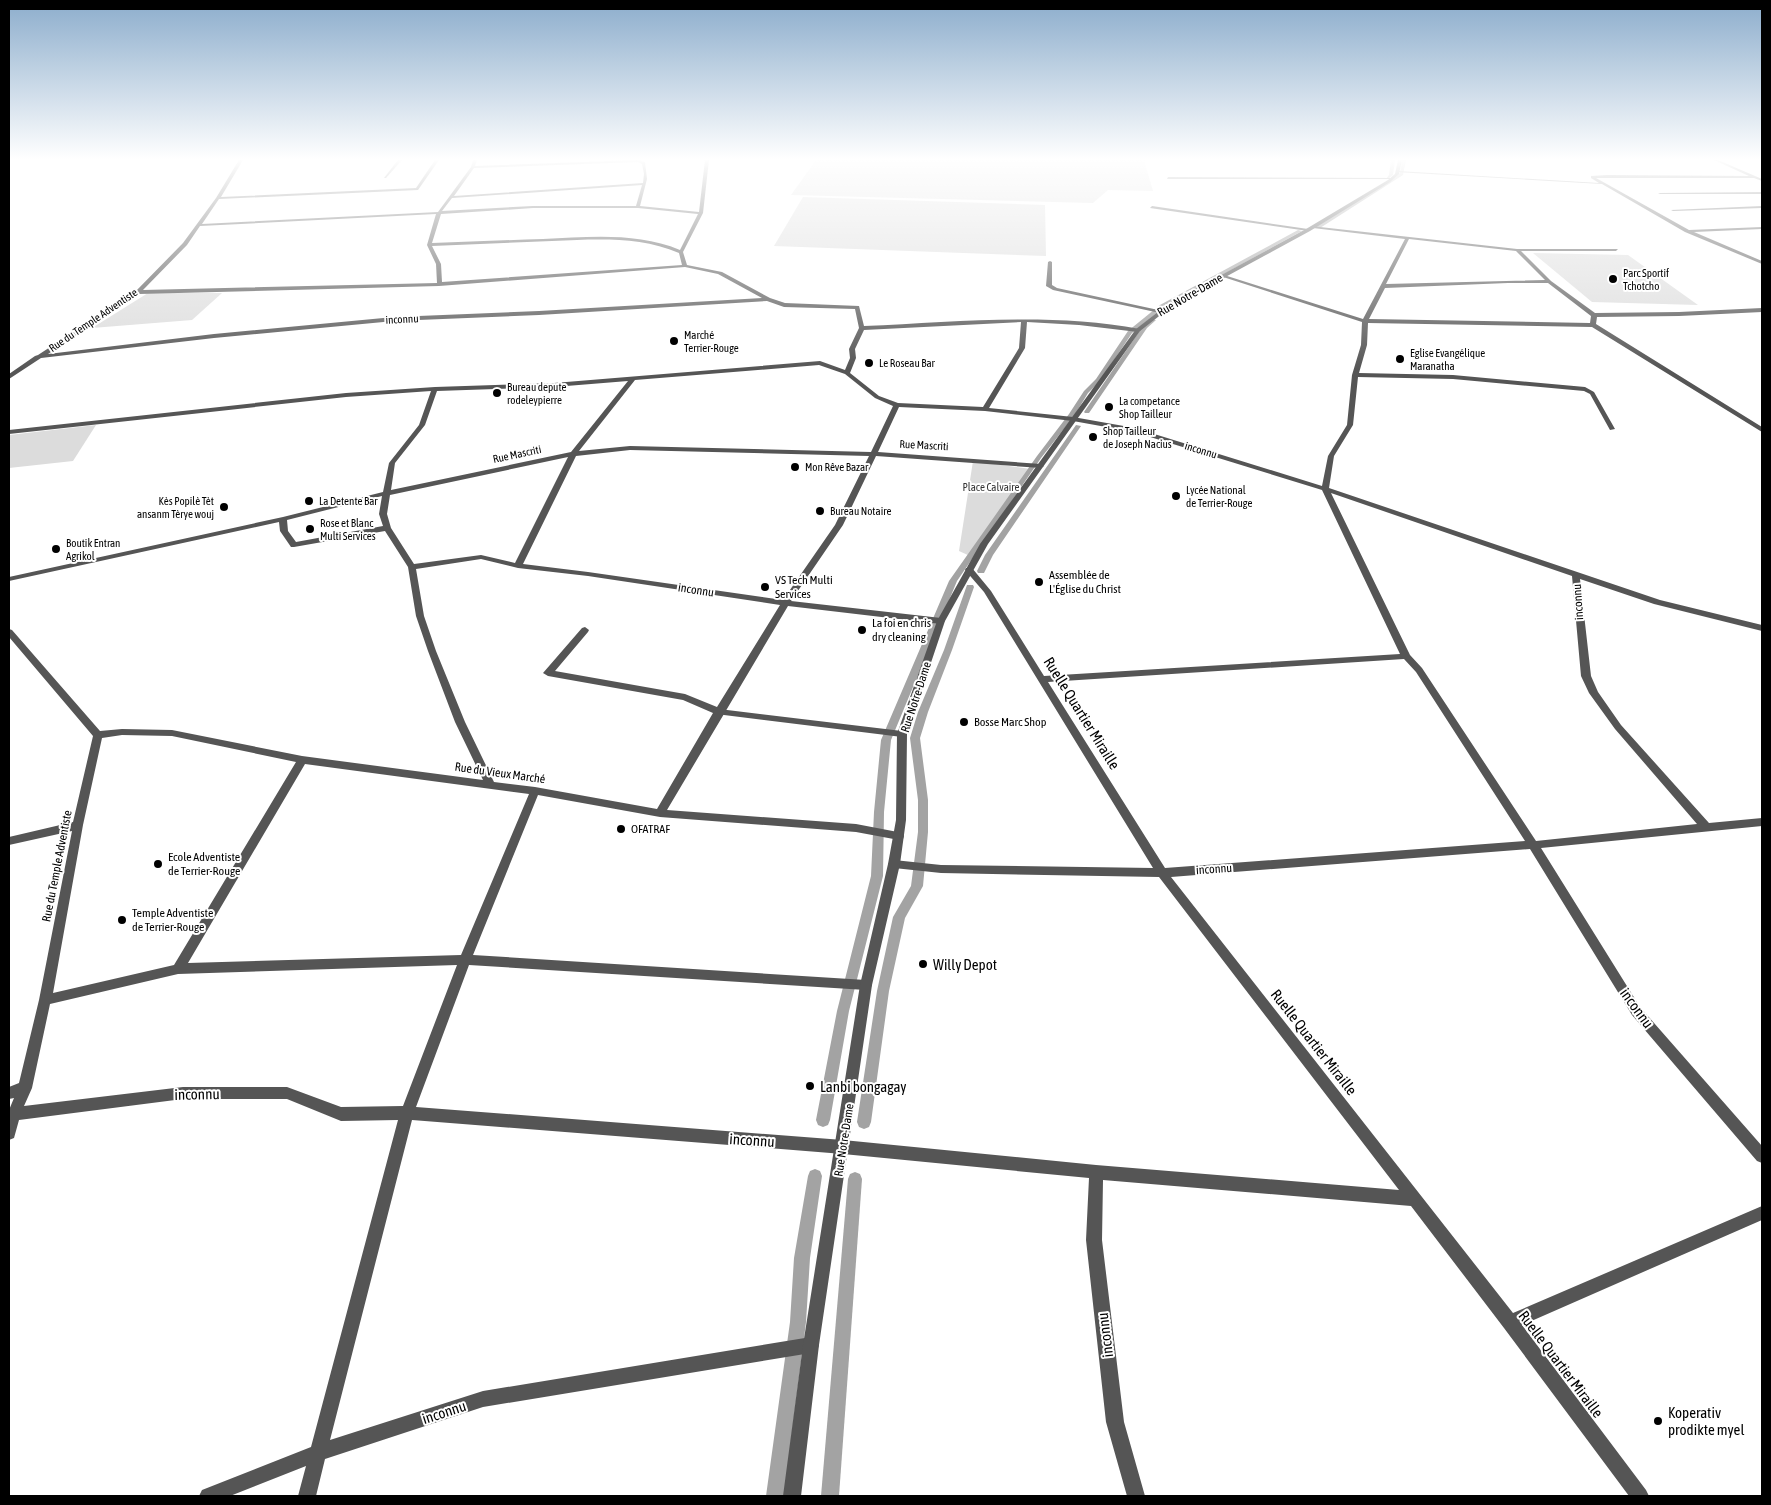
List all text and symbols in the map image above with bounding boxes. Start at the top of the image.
place label: Parc Sportif Tchotcho [1623,267,1669,292]
street label: Rue Notre-Dame [1155,271,1225,319]
marker: Parc Sportif Tchotcho [1607,273,1619,285]
street label: Rue du Temple Adventiste [47,286,139,354]
street label: inconnu [385,312,419,326]
place label: Marché Terrier-Rouge [684,329,739,354]
marker: Marché Terrier-Rouge [668,335,680,347]
place label: Eglise Evangélique Maranatha [1410,347,1485,372]
marker: Eglise Evangélique Maranatha [1394,353,1406,365]
marker: Le Roseau Bar [863,357,875,369]
place label: Le Roseau Bar [879,357,936,369]
place label: Bureau depute rodeleypierre [507,381,567,406]
marker: Bureau depute rodeleypierre [491,387,503,399]
place label: La competance Shop Tailleur [1119,395,1180,420]
marker: La competance Shop Tailleur [1103,401,1115,413]
place label: Shop Tailleur de Joseph Nacius [1103,425,1172,450]
marker: Shop Tailleur de Joseph Nacius [1087,431,1099,443]
street label: Rue Mascriti [899,438,949,452]
street label: inconnu [1183,439,1219,461]
street label: Rue Mascriti [492,443,542,465]
marker: Mon Rêve Bazar [789,461,801,473]
place label: Mon Rêve Bazar [805,461,869,473]
park label: Place Calvaire [962,481,1020,493]
place label: Lycée National de Terrier-Rouge [1186,484,1252,509]
marker: Lycée National de Terrier-Rouge [1170,490,1182,502]
place label: Kès Popilè Tèt ansanm Tèrye wouj [137,495,214,520]
marker: La Detente Bar [303,495,315,507]
place label: La Detente Bar [319,495,378,507]
marker: Kès Popilè Tèt ansanm Tèrye wouj [218,501,230,513]
marker: Bureau Notaire [814,505,826,517]
place label: Bureau Notaire [830,505,891,517]
place label: Rose et Blanc Multi Services [320,517,376,542]
marker: Rose et Blanc Multi Services [304,523,316,535]
place label: Boutik Entran Agrikol [66,537,120,562]
marker: Boutik Entran Agrikol [50,543,62,555]
place label: Assemblée de L'Église du Christ [1049,568,1121,596]
place label: VS Tech Multi Services [775,573,833,601]
marker: Assemblée de L'Église du Christ [1033,576,1045,588]
street label: inconnu [677,580,715,600]
marker: VS Tech Multi Services [759,581,771,593]
street label: inconnu [1570,583,1586,620]
place label: La foi en chris dry cleaning [872,616,931,644]
marker: La foi en chris dry cleaning [856,624,868,636]
street label: Ruelle Quartier Miraille [1041,654,1124,772]
street label: Rue Notre-Dame [898,660,934,734]
place label: Bosse Marc Shop [974,715,1047,729]
marker: Bosse Marc Shop [958,716,970,728]
street label: Rue du Vieux Marché [454,760,546,786]
street label: Rue du Temple Adventiste [39,809,75,923]
place label: OFATRAF [631,822,670,836]
marker: OFATRAF [615,823,627,835]
place label: Ecole Adventiste de Terrier-Rouge [168,850,240,878]
marker: Ecole Adventiste de Terrier-Rouge [152,858,164,870]
street label: inconnu [1196,861,1233,877]
place label: Temple Adventiste de Terrier-Rouge [132,906,213,934]
marker: Temple Adventiste de Terrier-Rouge [116,914,128,926]
place label: Willy Depot [933,956,997,973]
marker: Willy Depot [917,958,929,970]
street label: inconnu [1617,985,1657,1031]
street label: Ruelle Quartier Miraille [1268,986,1361,1098]
place label: Lanbi bongagay [820,1078,907,1095]
marker: Lanbi bongagay [804,1080,816,1092]
street label: inconnu [174,1085,220,1103]
street label: Rue Notre-Dame [831,1103,857,1177]
street label: inconnu [729,1130,775,1150]
street label: Ruelle Quartier Miraille [1515,1307,1607,1421]
street label: inconnu [1094,1312,1116,1358]
street label: inconnu [420,1397,468,1427]
place label: Koperativ prodikte myel [1668,1404,1744,1438]
marker: Koperativ prodikte myel [1652,1415,1664,1427]

